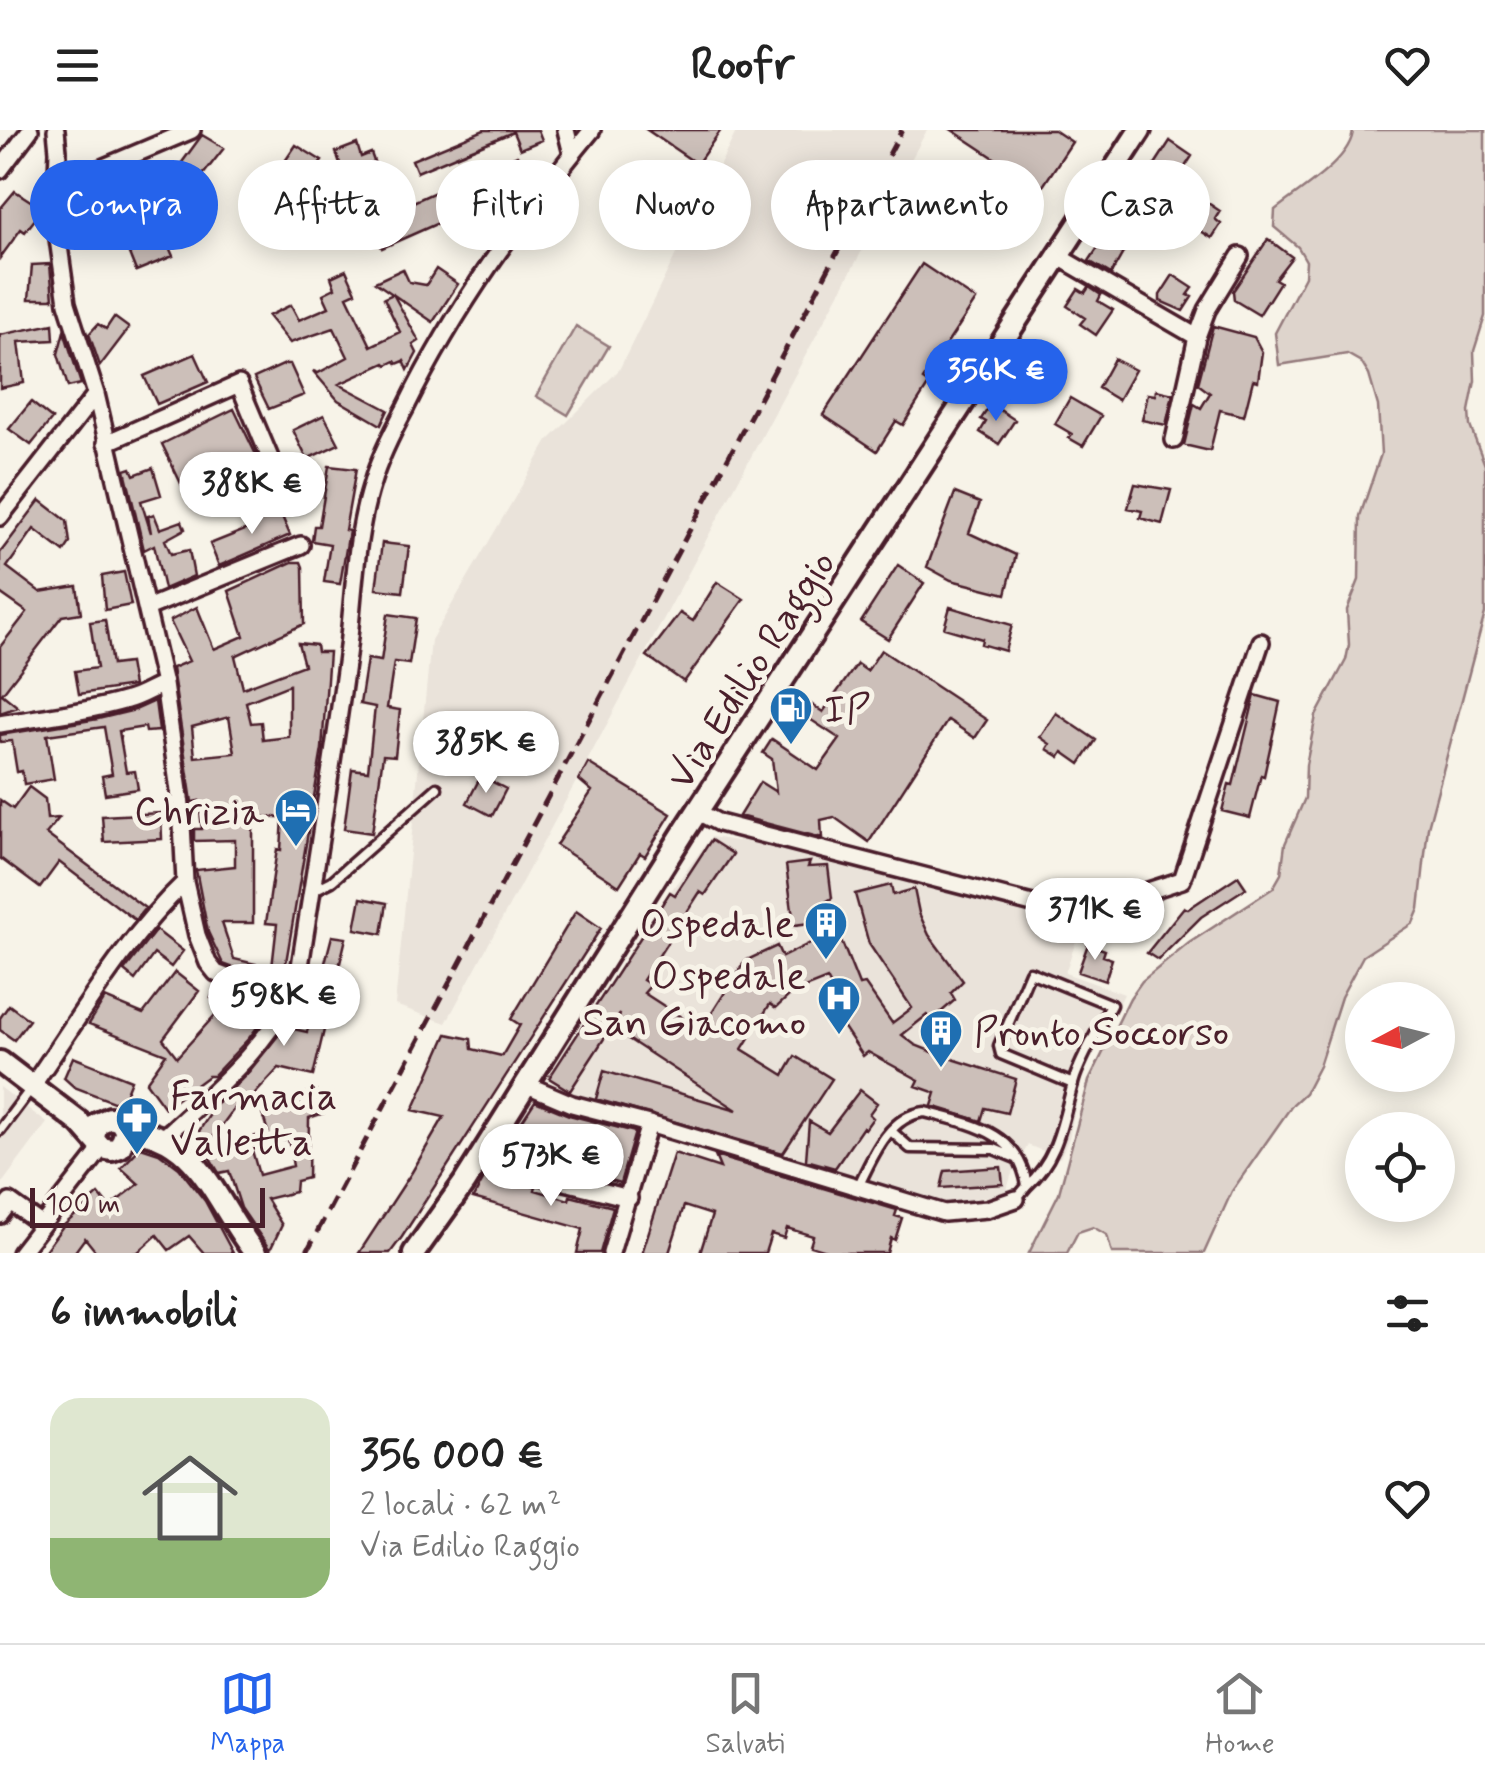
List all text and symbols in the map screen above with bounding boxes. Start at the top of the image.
text: Roofr [691,36,794,95]
icon: menu [50,38,105,93]
icon: heart [1380,38,1435,93]
chip: Compra [30,160,218,250]
chip: Affitta [238,160,416,250]
chip: Filtri [436,160,579,250]
chip: Nuovo [599,160,751,250]
chip: Appartamento [771,160,1044,250]
chip: Casa [1064,160,1210,250]
pin: 356K € [915,339,1077,424]
text: 356K € [947,350,1045,392]
pin: 388K € [171,452,333,537]
text: 388K € [201,463,303,505]
street label: Via Edilio Raggio [656,541,853,802]
fuel station icon: IP [768,685,814,746]
place label: IP [824,685,870,737]
pin: 385K € [405,711,567,796]
text: 385K € [435,722,537,764]
place label: Chrizia [134,787,265,839]
hotel icon: Chrizia [273,787,319,848]
pin: 371K € [1014,878,1176,963]
text: 371K € [1047,889,1143,931]
place label: Ospedale [639,900,794,952]
building icon: Ospedale [803,900,849,961]
place label: Ospedale San Giacomo [582,952,806,1050]
pin: 598K € [203,964,365,1049]
text: 598K € [230,975,338,1017]
hospital icon: Ospedale San Giacomo [816,975,862,1036]
north arrow [1345,982,1455,1092]
map controls [1345,982,1455,1222]
building icon: Pronto Soccorso [918,1008,964,1069]
place label: Pronto Soccorso [974,1008,1229,1060]
place label: Farmacia Valletta [170,1072,337,1170]
pharmacy icon: Farmacia Valletta [114,1095,160,1156]
button: locate [1345,1112,1455,1222]
pin: 573K € [470,1124,632,1209]
text: 573K € [501,1135,601,1177]
scale bar [30,1183,265,1228]
text: 100 m [45,1187,120,1224]
text: 6 immobili [50,1286,238,1341]
icon: filters [1380,1286,1435,1341]
text: 356 000 € [360,1429,544,1484]
icon: home [130,1438,250,1558]
icon: heart [1380,1471,1435,1526]
text: 2 locali · 62 m² [360,1484,561,1526]
text: Via Edilio Raggio [360,1526,580,1568]
tab: Mappa [210,1666,285,1763]
tab: Salvati [706,1666,785,1763]
tab: Home [1205,1666,1275,1763]

